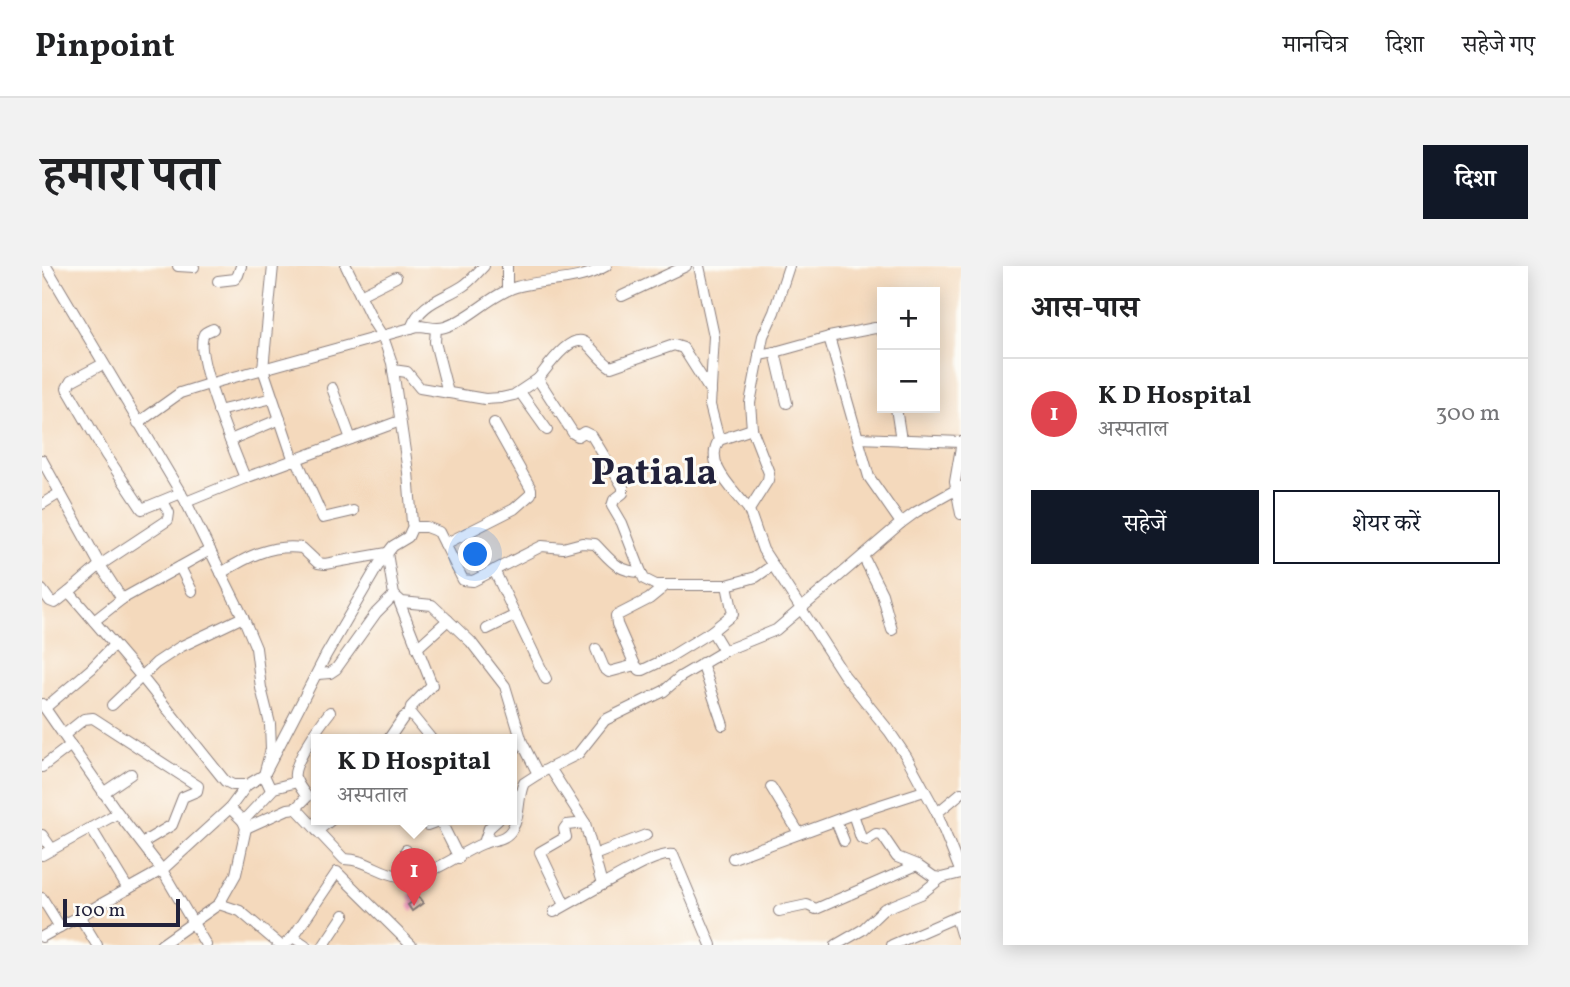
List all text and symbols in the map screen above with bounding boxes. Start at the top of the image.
text: Pinpoint [35,25,175,71]
text: मानचित्र [1283,29,1348,63]
text: दिशा [1386,29,1424,63]
text: सहेजे गए [1462,29,1535,63]
text: हमारा पता [42,143,219,212]
button: दिशा [1423,145,1528,219]
map controls [877,287,940,413]
button: + [877,287,940,350]
text: आस-पास [1031,288,1139,330]
button: − [877,350,940,413]
text: K D Hospital [1098,378,1251,414]
text: 1 [1049,398,1059,430]
text: 300 m [1436,398,1500,430]
text: अस्पताल [1098,414,1168,446]
district label: Patiala [591,448,717,501]
button: सहेजें [1031,490,1259,564]
button: शेयर करें [1273,490,1500,564]
your location [458,537,492,571]
popup [311,734,517,825]
text: K D Hospital [337,744,491,780]
text: अस्पताल [337,780,407,812]
pin: 1 [391,848,437,906]
scale bar [63,896,180,928]
text: 100 m [74,898,125,924]

